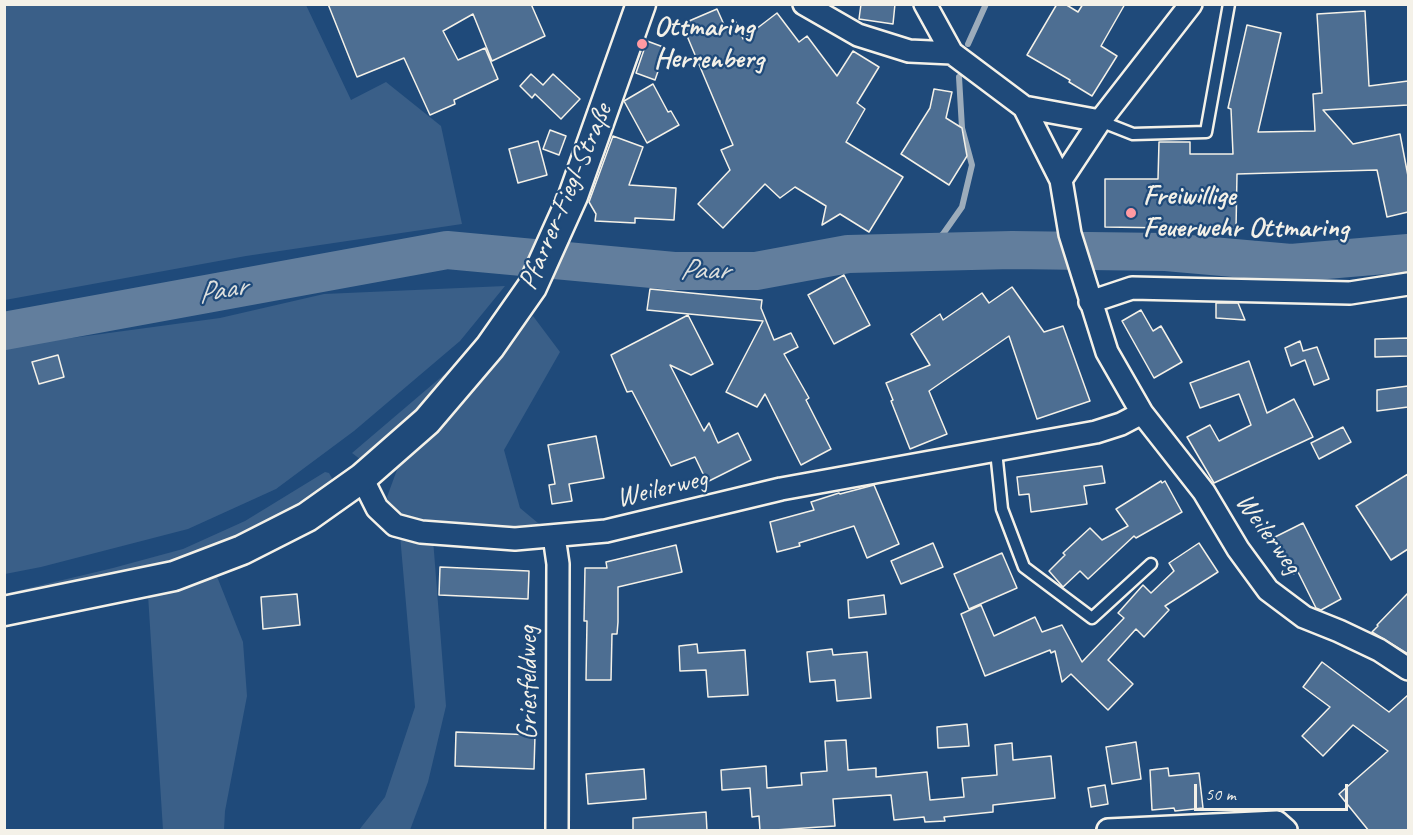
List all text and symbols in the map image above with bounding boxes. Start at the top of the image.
place label: Ottmaring Herrenberg [654,11,764,77]
marker: Ottmaring Herrenberg [635,37,649,51]
street label: Pfarrer-Fiegl-Straße [512,99,620,295]
place label: Freiwillige Feuerwehr Ottmaring [1143,180,1349,246]
marker: Freiwillige Feuerwehr Ottmaring [1124,206,1138,220]
water label: Paar [679,253,729,289]
water label: Paar [195,269,249,313]
street label: Weilerweg [613,462,711,516]
street label: Weilerweg [1227,487,1309,581]
street label: Griesfeldweg [512,626,546,740]
scale bar [1197,772,1352,810]
text: 50 m [1205,783,1236,805]

